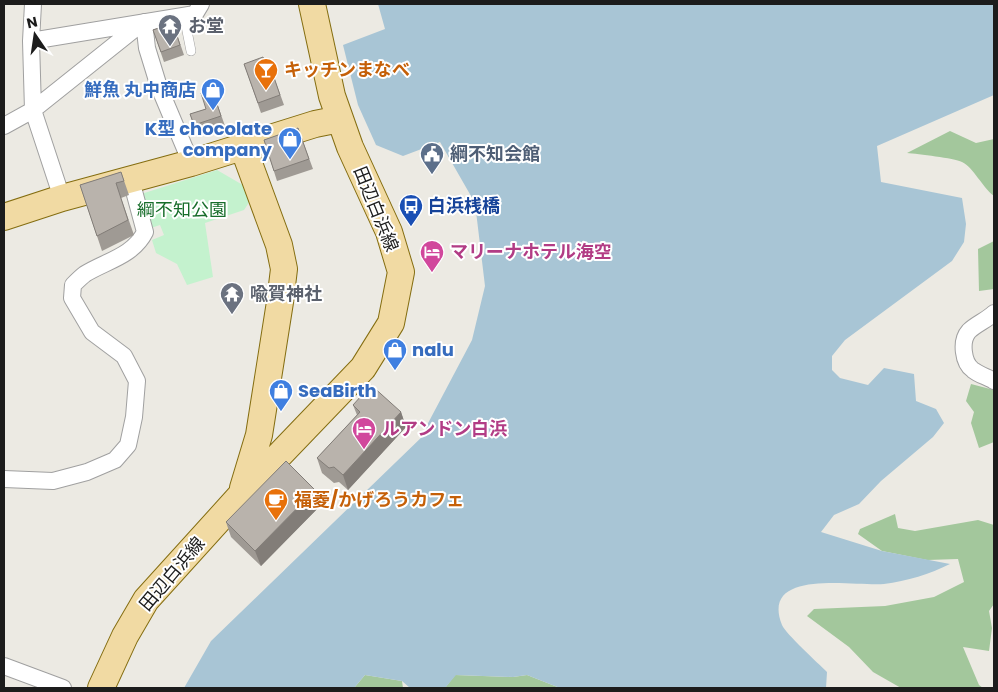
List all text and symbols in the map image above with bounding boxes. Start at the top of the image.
north arrow [10,10,60,60]
text: N [25,11,39,33]
temple icon: お堂 [157,13,183,47]
place label: お堂 [188,13,224,38]
bar icon: キッチンまなべ [253,57,279,91]
place label: キッチンまなべ [284,57,410,82]
place label: 鮮魚 丸中商店 [84,77,196,102]
shop icon: 鮮魚 丸中商店 [200,77,226,111]
place label: K型 chocolate company [145,116,273,162]
shop icon: K型 chocolate company [277,126,303,160]
public building icon: 綱不知会館 [419,141,445,175]
place label: 綱不知会館 [450,141,540,166]
street label: 田辺白浜線 [348,162,405,255]
bus stop icon: 白浜桟橋 [398,193,424,227]
place label: 白浜桟橋 [428,193,500,218]
park label: 綱不知公園 [137,197,227,222]
hotel icon: マリーナホテル海空 [419,239,445,273]
place label: マリーナホテル海空 [450,239,612,264]
temple icon: 喩賀神社 [219,281,245,315]
place label: 喩賀神社 [250,281,322,306]
shop icon: nalu [382,337,408,371]
place label: nalu [412,337,454,362]
shop icon: SeaBirth [268,378,294,412]
place label: SeaBirth [298,378,377,403]
hotel icon: ルアンドン白浜 [351,416,377,450]
place label: ルアンドン白浜 [382,416,507,441]
cafe icon: 福菱/かげろうカフェ [263,487,289,521]
place label: 福菱/かげろうカフェ [294,487,464,512]
street label: 田辺白浜線 [133,531,210,616]

